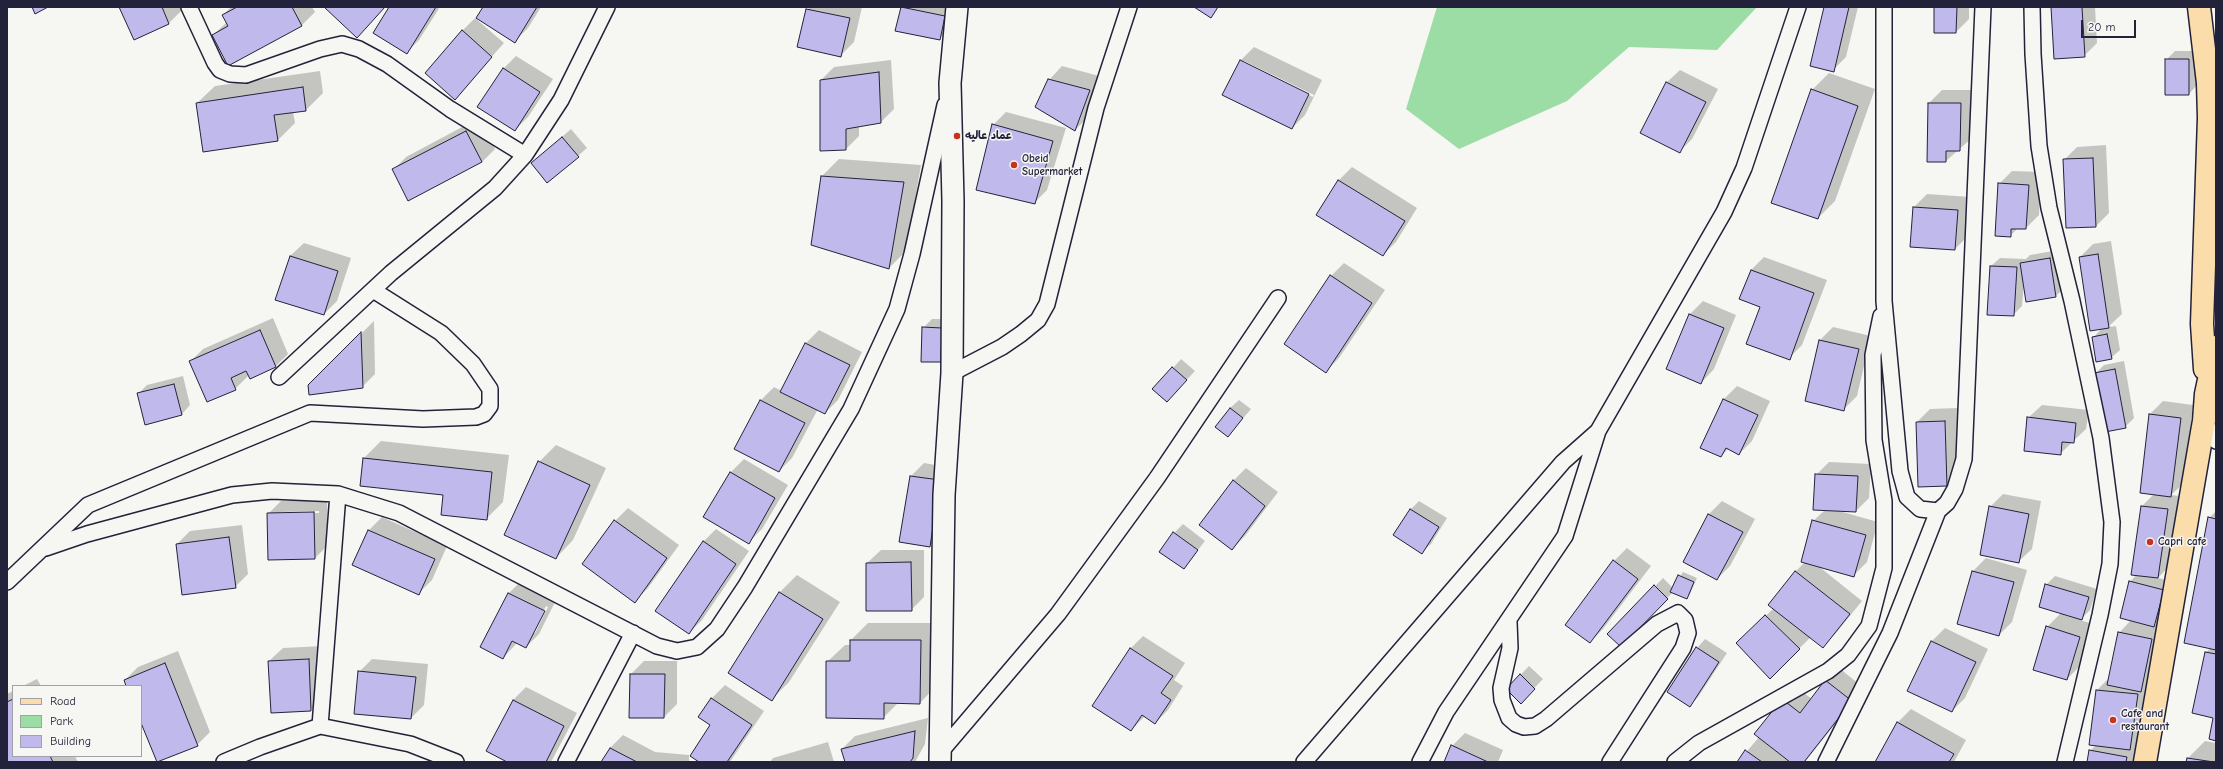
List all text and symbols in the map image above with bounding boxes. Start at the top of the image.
scale bar [2083,12,2138,38]
text: 20 m [2088,20,2116,34]
place label: عماد عاليه [965,129,1012,143]
marker: عماد عاليه [952,131,962,141]
place label: Obeid Supermarket [1022,152,1082,178]
marker: Obeid Supermarket [1009,160,1019,170]
place label: Capri cafe [2158,535,2206,549]
marker: Capri cafe [2145,537,2155,547]
legend [12,685,142,757]
text: Road [50,694,76,708]
place label: Cafe and restaurant [2121,707,2169,733]
text: Park [50,714,73,728]
marker: Cafe and restaurant [2108,715,2118,725]
text: Building [50,734,91,748]

